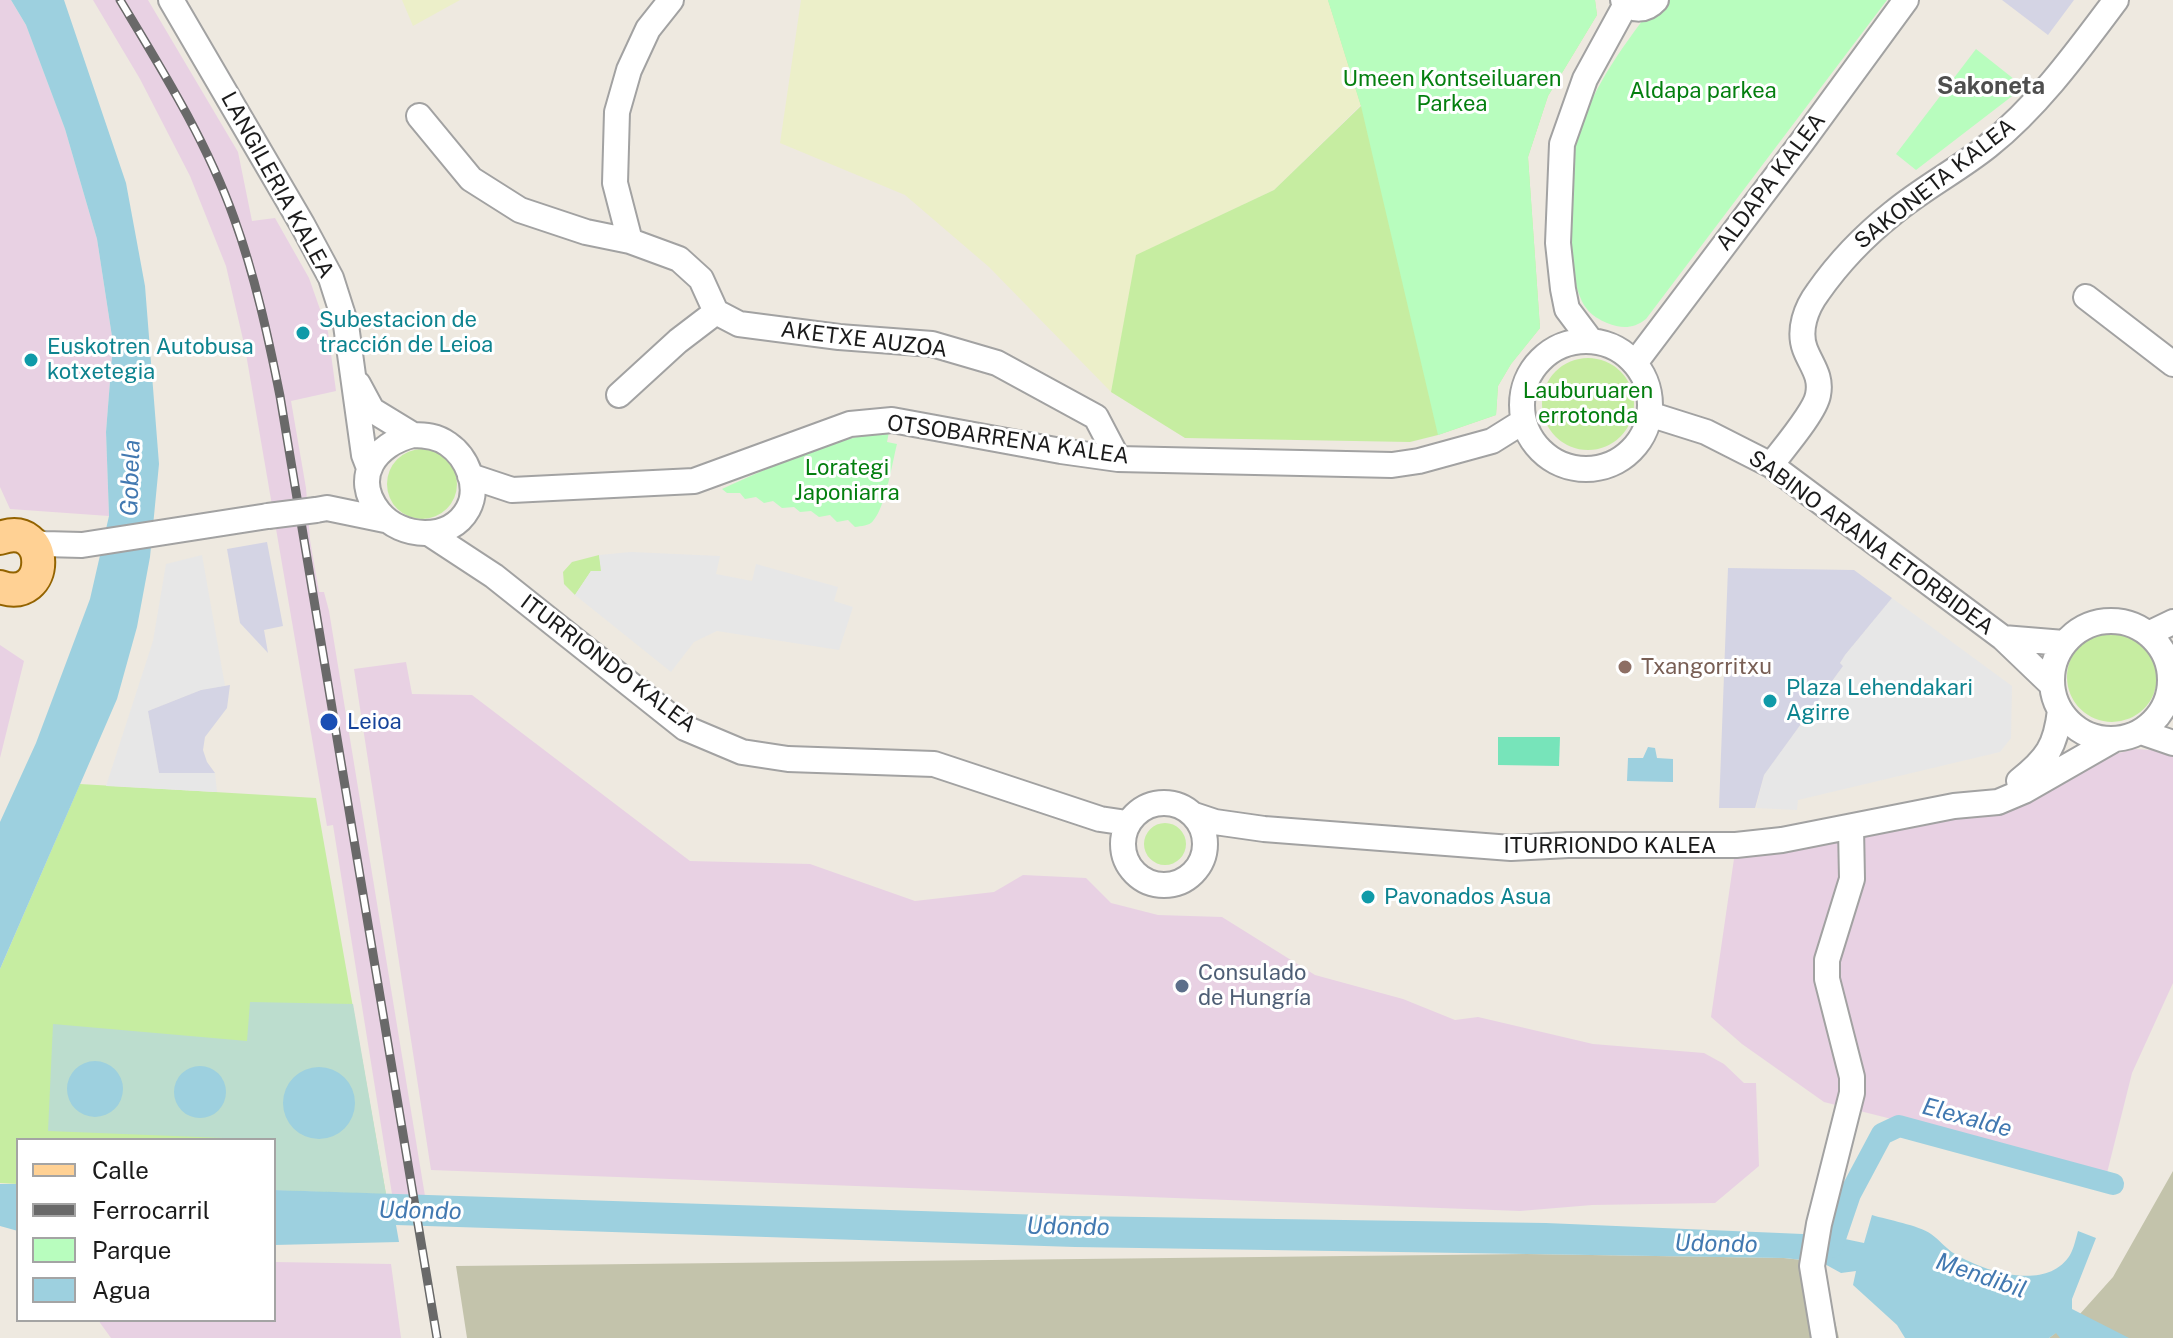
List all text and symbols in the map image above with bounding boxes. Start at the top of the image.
park label: Umeen Kontseiluaren Parkea [1343,66,1561,118]
district label: Sakoneta [1937,73,2045,101]
park label: Aldapa parkea [1629,78,1777,104]
street label: LANGILERIA KALEA [215,87,339,283]
street label: ALDAPA KALEA [1711,108,1831,256]
street label: SAKONETA KALEA [1849,113,2021,255]
place label: Subestacion de tracción de Leioa [319,307,493,358]
street label: AKETXE AUZOA [779,317,949,363]
marker: Subestacion de tracción de Leioa [294,324,312,342]
place label: Euskotren Autobusa kotxetegia [47,334,254,386]
marker: Euskotren Autobusa kotxetegia [22,351,40,369]
park label: Lauburuaren errotonda [1523,378,1653,430]
street label: OTSOBARRENA KALEA [885,410,1131,470]
water label: Gobela [115,439,147,517]
street label: SABINO ARANA ETORBIDEA [1743,445,1999,641]
park label: Lorategi Japoniarra [794,455,900,506]
street label: ITURRIONDO KALEA [515,589,701,739]
place label: Txangorritxu [1641,654,1772,680]
marker: Txangorritxu [1616,658,1634,676]
place label: Plaza Lehendakari Agirre [1786,675,1973,726]
marker: Plaza Lehendakari Agirre [1761,692,1779,710]
place label: Leioa [347,709,402,735]
marker: Leioa [318,711,340,733]
street label: ITURRIONDO KALEA [1504,833,1716,859]
place label: Pavonados Asua [1384,884,1551,910]
marker: Pavonados Asua [1359,888,1377,906]
place label: Consulado de Hungría [1198,960,1311,1012]
marker: Consulado de Hungría [1173,977,1191,995]
water label: Elexalde [1919,1092,2015,1144]
legend [16,1138,276,1322]
text: Calle [92,1156,149,1184]
text: Ferrocarril [92,1196,210,1224]
water label: Udondo [378,1196,462,1226]
water label: Udondo [1026,1212,1110,1242]
water label: Udondo [1674,1229,1758,1259]
text: Parque [92,1236,171,1264]
water label: Mendibil [1932,1247,2030,1305]
text: Agua [92,1276,150,1304]

